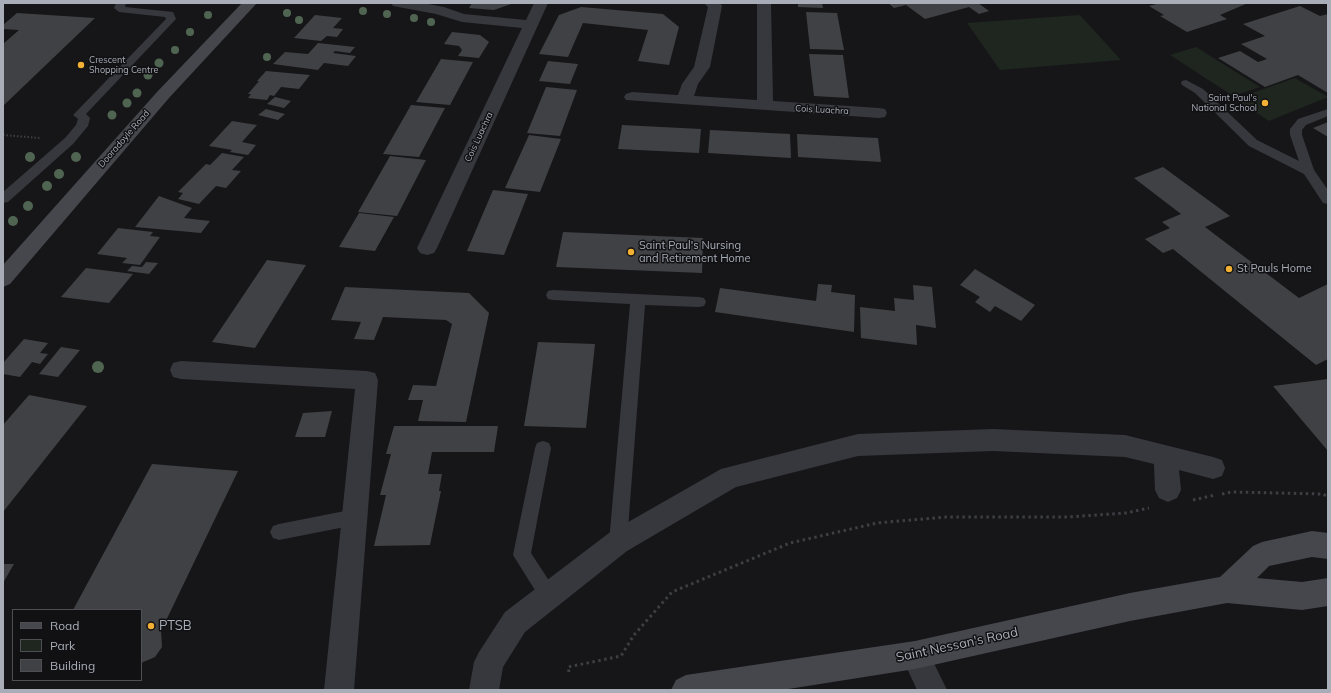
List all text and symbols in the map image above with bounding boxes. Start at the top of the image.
place label: Crescent Shopping Centre [89,55,158,76]
marker: Crescent Shopping Centre [76,60,86,70]
place label: Saint Paul's National School [1192,93,1257,114]
marker: Saint Paul's National School [1260,98,1270,108]
street label: Cois Luachra [795,103,849,117]
street label: Dooradoyle Road [96,108,152,170]
street label: Cois Luachra [463,110,495,164]
place label: Saint Paul's Nursing and Retirement Home [639,239,751,265]
marker: Saint Paul's Nursing and Retirement Home [626,247,636,257]
place label: St Pauls Home [1237,262,1312,276]
marker: St Pauls Home [1224,264,1234,274]
legend [12,609,142,681]
text: Road [50,618,79,633]
place label: PTSB [159,618,192,634]
marker: PTSB [146,621,156,631]
street label: Saint Nessan's Road [895,624,1019,666]
text: Park [50,638,75,653]
text: Building [50,658,95,673]

